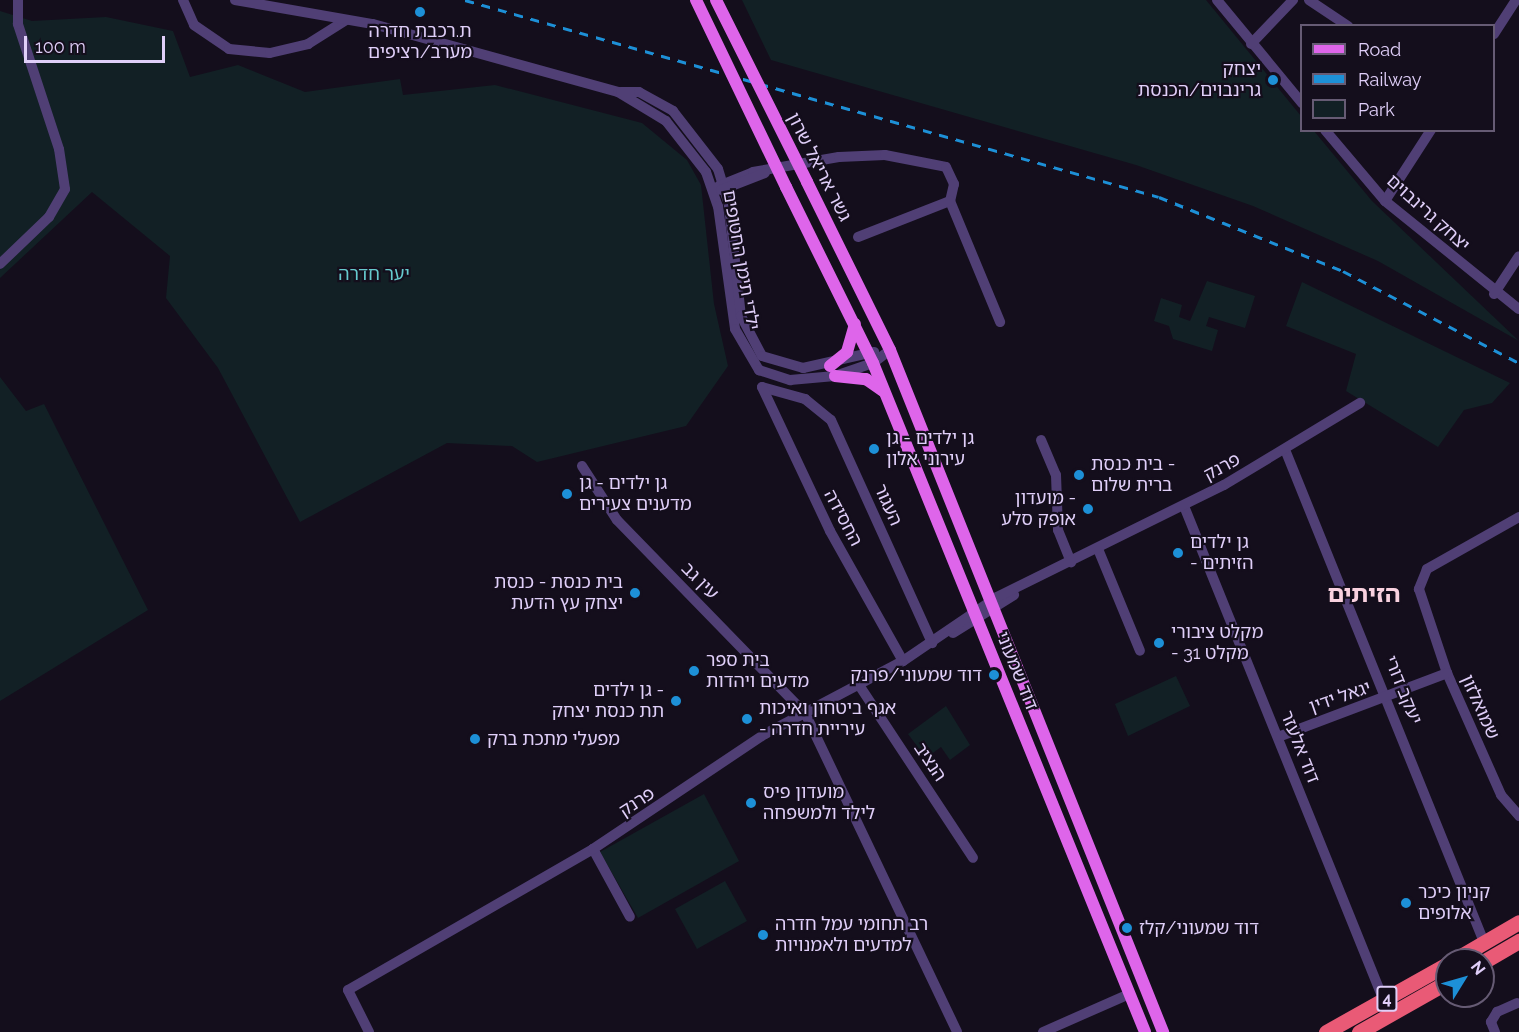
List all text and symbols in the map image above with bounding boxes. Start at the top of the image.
marker: ת.רכבת חדרה מערב/רציפים [413,5,427,19]
place label: ת.רכבת חדרה מערב/רציפים [368,21,472,63]
scale bar [27,24,168,62]
legend [1300,24,1495,132]
text: 100 m [35,36,86,57]
text: Road [1358,39,1401,60]
place label: יצחק גרינבוים/הכנסת [1138,59,1261,101]
text: Railway [1358,69,1422,90]
marker: יצחק גרינבוים/הכנסת [1266,73,1280,87]
text: Park [1358,99,1395,120]
street label: גשר אריאל שרון [782,109,856,225]
street label: יצחק גרינבוים [1382,170,1474,256]
street label: ילדי תימן החטופים [718,188,764,332]
park label: יער חדרה [338,263,410,285]
place label: גן ילדים - גן עירוני אלון [886,428,974,470]
marker: גן ילדים - גן עירוני אלון [867,442,881,456]
street label: פרנק [1200,448,1244,486]
place label: בית כנסת - ברית שלום [1091,454,1175,496]
marker: בית כנסת - ברית שלום [1072,468,1086,482]
place label: גן ילדים - גן מדענים צעירים [579,473,692,516]
street label: העגור [869,481,907,529]
street label: החסידה [819,486,867,550]
marker: גן ילדים - גן מדענים צעירים [560,487,574,501]
place label: מועדון - אופק סלע [1001,488,1076,530]
marker: מועדון - אופק סלע [1081,502,1095,516]
place label: גן ילדים - הזיתים [1190,532,1254,574]
marker: גן ילדים - הזיתים [1171,546,1185,560]
street label: עין גב [677,558,723,604]
place label: בית כנסת - כנסת יצחק עץ הדעת [494,572,623,614]
district label: הזיתים [1327,580,1401,608]
marker: בית כנסת - כנסת יצחק עץ הדעת [628,586,642,600]
place label: מקלט ציבורי - מקלט 31 [1171,622,1263,664]
street label: דוד שמעוני [992,629,1042,713]
marker: מקלט ציבורי - מקלט 31 [1152,636,1166,650]
place label: בית ספר מדעים ויהדות [706,650,809,692]
street label: יעקב דורי [1380,653,1426,727]
marker: בית ספר מדעים ויהדות [687,664,701,678]
place label: דוד שמעוני/פרנק [850,664,982,686]
marker: דוד שמעוני/פרנק [987,668,1001,682]
street label: שמואלזון [1456,671,1504,743]
street label: יגאל ידין [1306,676,1374,718]
place label: גן ילדים - תת כנסת יצחק [552,680,664,722]
marker: גן ילדים - תת כנסת יצחק [669,694,683,708]
place label: אגף ביטחון ואיכות - עיריית חדרה [759,698,896,740]
street label: דוד אלעזר [1276,708,1324,786]
marker: אגף ביטחון ואיכות - עיריית חדרה [740,712,754,726]
place label: מפעלי מתכת ברק [487,728,620,750]
marker: מפעלי מתכת ברק [468,732,482,746]
street label: הנציב [909,738,951,786]
place label: מועדון פיס לילד ולמשפחה [763,782,875,824]
street label: פרנק [615,783,659,821]
marker: מועדון פיס לילד ולמשפחה [744,796,758,810]
place label: קניון כיכר אלופים [1418,882,1490,924]
marker: קניון כיכר אלופים [1399,896,1413,910]
place label: רב תחומי עמל חדרה למדעים ולאמנויות [775,914,928,956]
place label: דוד שמעוני/קלז [1139,917,1259,939]
marker: דוד שמעוני/קלז [1120,921,1134,935]
marker: רב תחומי עמל חדרה למדעים ולאמנויות [756,928,770,942]
north arrow [1435,948,1495,1008]
text: N [1467,957,1489,979]
road number: 4 [1375,986,1399,1012]

